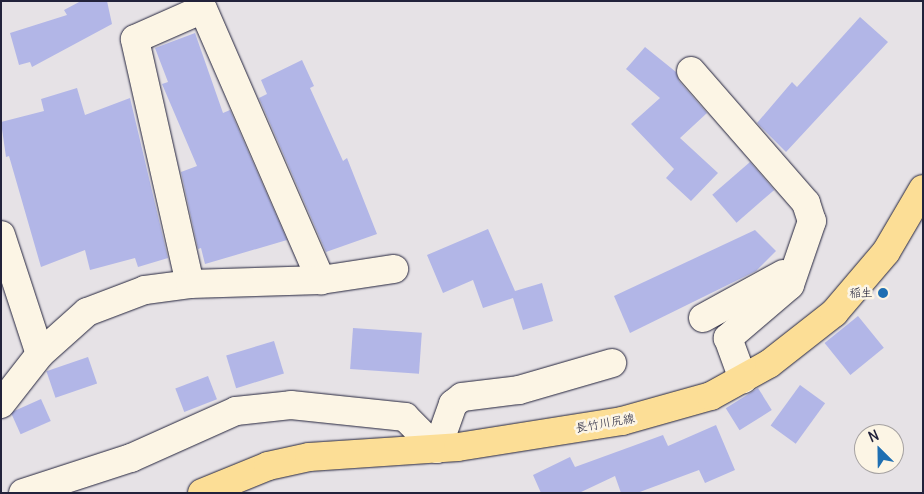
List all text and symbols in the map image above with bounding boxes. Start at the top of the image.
place label: 稲生 [849,286,873,300]
marker: 稲生 [877,287,889,299]
street label: 長竹川尻線 [574,411,636,435]
north arrow [854,424,904,474]
text: N [866,426,882,446]

